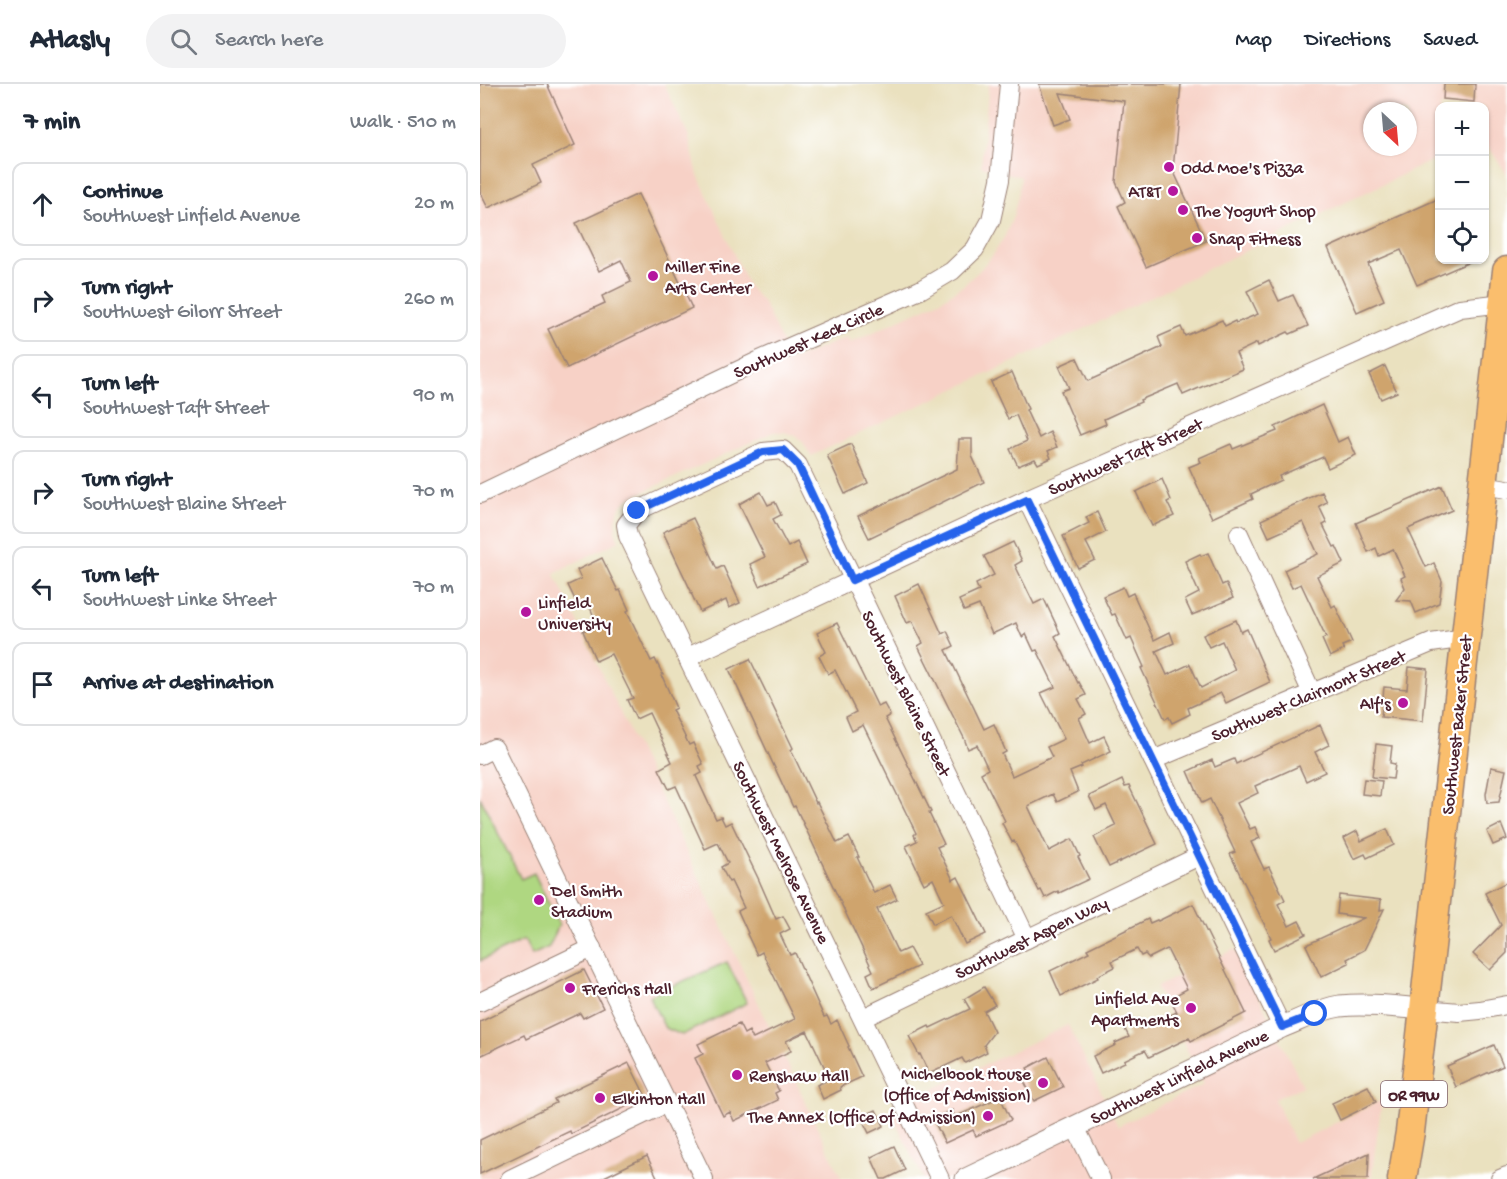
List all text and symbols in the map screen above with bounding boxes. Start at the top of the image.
search box [146,14,566,68]
text: Atlasly [30,25,110,58]
icon: search [167,25,200,58]
text: Search here [215,28,323,54]
text: Map [1235,29,1272,54]
text: Directions [1305,29,1390,54]
text: Saved [1423,29,1477,54]
north arrow [1363,102,1417,156]
map controls [1435,102,1489,264]
button: + [1435,102,1489,156]
text: 7 min [24,108,80,139]
text: Walk · 510 m [350,112,456,135]
button: − [1435,156,1489,210]
place label: Odd Moe's Pizza [1181,159,1304,180]
marker: Odd Moe's Pizza [1162,160,1176,174]
text: Continue [83,180,163,206]
place label: AT&T [1128,183,1162,204]
marker: AT&T [1166,184,1180,198]
icon: ahead [26,188,59,221]
text: 20 m [414,193,454,216]
place label: The Yogurt Shop [1194,202,1316,223]
marker: The Yogurt Shop [1176,203,1190,217]
text: Southwest Linfield Avenue [83,206,300,229]
button: locate [1435,210,1489,264]
place label: Snap Fitness [1209,230,1302,251]
marker: Snap Fitness [1190,231,1204,245]
place label: Miller Fine Arts Center [665,258,752,300]
marker: Miller Fine Arts Center [646,269,660,283]
text: Turn right [83,276,171,302]
icon: right [26,284,59,317]
text: 260 m [404,289,454,312]
street label: Southwest Keck Circle [731,300,888,385]
text: Southwest Gilorr Street [83,302,281,325]
text: Turn left [83,372,157,398]
icon: left [26,380,59,413]
text: 90 m [414,385,454,408]
text: Southwest Taft Street [83,398,268,421]
street label: Southwest Taft Street [1046,414,1208,502]
text: Turn right [83,468,171,494]
icon: right [26,476,59,509]
text: 70 m [413,481,454,504]
text: Southwest Blaine Street [83,494,285,517]
route end [623,497,649,523]
text: Turn left [83,564,157,590]
icon: left [26,572,59,605]
text: 70 m [413,577,454,600]
text: Southwest Linke Street [83,590,276,613]
place label: Linfield University [538,594,611,636]
marker: Linfield University [519,605,533,619]
street label: Southwest Blaine Street [855,608,955,782]
street label: Southwest Baker Street [1439,633,1478,816]
street label: Southwest Clairmont Street [1209,646,1411,748]
icon: arrive [26,668,59,701]
text: Arrive at destination [83,671,273,697]
place label: Alf's [1360,695,1392,716]
marker: Alf's [1396,696,1410,710]
street label: Southwest Melrose Avenue [726,758,833,948]
place label: Del Smith Stadium [550,882,623,924]
marker: Del Smith Stadium [532,893,546,907]
street label: Southwest Aspen Way [952,893,1112,985]
place label: Frerichs Hall [581,980,672,1001]
marker: Frerichs Hall [563,981,577,995]
place label: Linfield Ave Apartments [1091,990,1180,1032]
route start [1301,1000,1327,1026]
marker: Linfield Ave Apartments [1184,1001,1198,1015]
street label: Southwest Linfield Avenue [1088,1026,1273,1130]
place label: Michelbook House (Office of Admission) [883,1065,1032,1107]
place label: Renshaw Hall [749,1067,849,1088]
marker: Renshaw Hall [730,1068,744,1082]
marker: Michelbook House (Office of Admission) [1036,1076,1050,1090]
road number: OR 99W [1381,1081,1447,1107]
place label: Elkinton Hall [612,1090,705,1111]
marker: Elkinton Hall [593,1091,607,1105]
place label: The Annex (Office of Admission) [746,1108,976,1129]
marker: The Annex (Office of Admission) [981,1109,995,1123]

